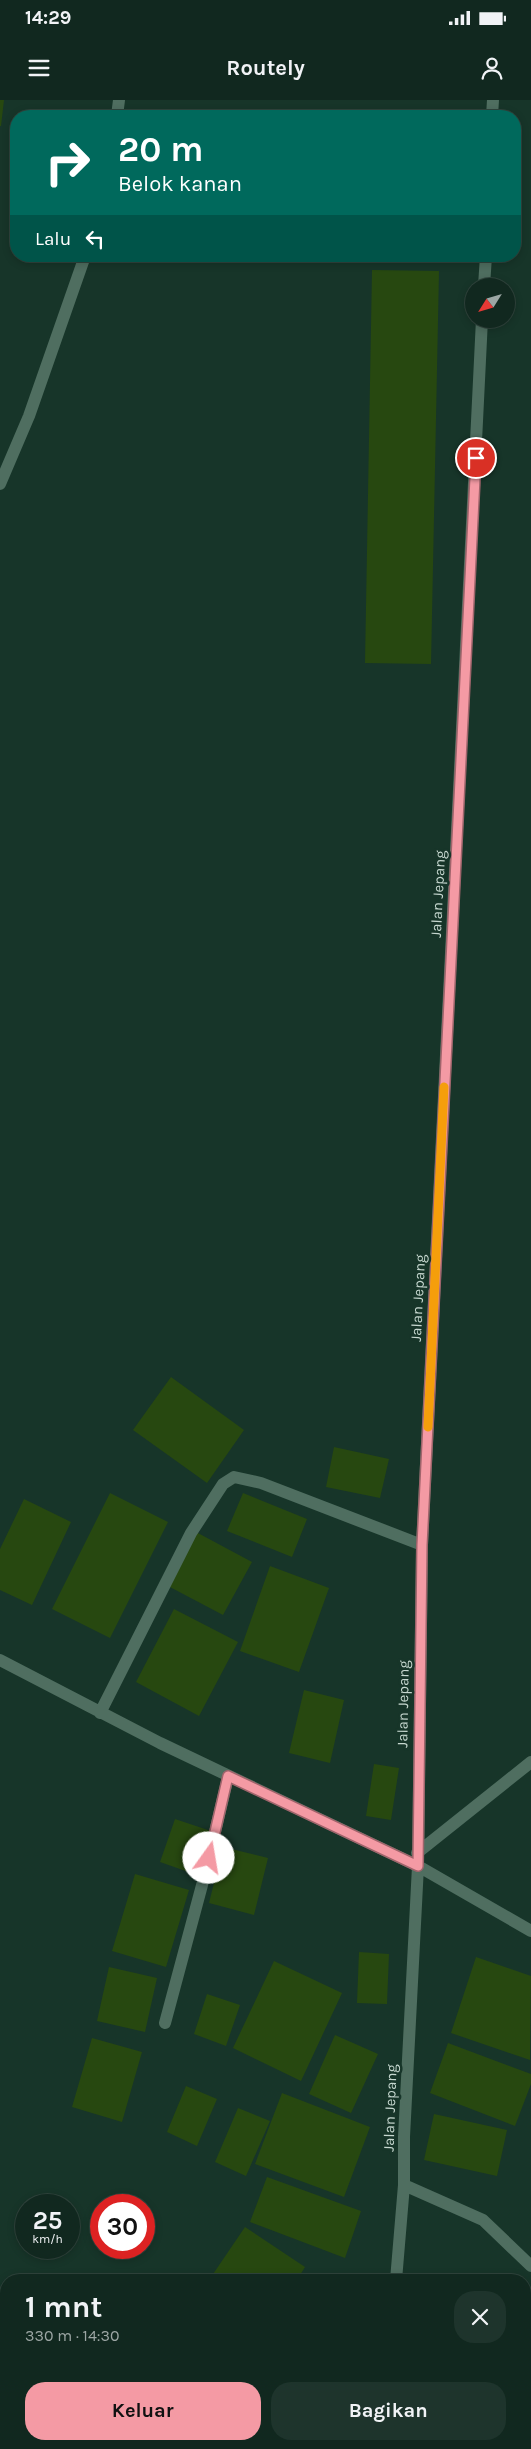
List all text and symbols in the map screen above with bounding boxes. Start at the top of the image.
text: 14:29 [25,7,71,29]
icon: menu [25,54,53,82]
icon: person [478,54,506,82]
text: Routely [226,55,305,81]
text: 20 m [118,129,203,170]
icon: right [35,130,100,195]
text: Belok kanan [118,171,242,197]
icon: left [81,225,109,253]
text: Lalu [35,228,71,250]
north arrow [465,278,515,328]
map controls [465,278,515,328]
pin [455,437,497,479]
icon: arrive [462,444,490,472]
street label: Jalan Jepang [427,849,449,938]
street label: Jalan Jepang [407,1253,429,1342]
street label: Jalan Jepang [393,1659,413,1748]
position arrow [182,1831,234,1883]
street label: Jalan Jepang [379,2063,401,2152]
speed limit sign: 30 [90,2194,155,2259]
text: 25 [33,2206,62,2235]
text: km/h [32,2232,63,2246]
text: 1 mnt [25,2289,102,2325]
button: close [454,2291,506,2343]
text: 330 m · 14:30 [25,2326,119,2345]
button: Keluar [25,2382,261,2440]
button: Bagikan [271,2382,506,2440]

